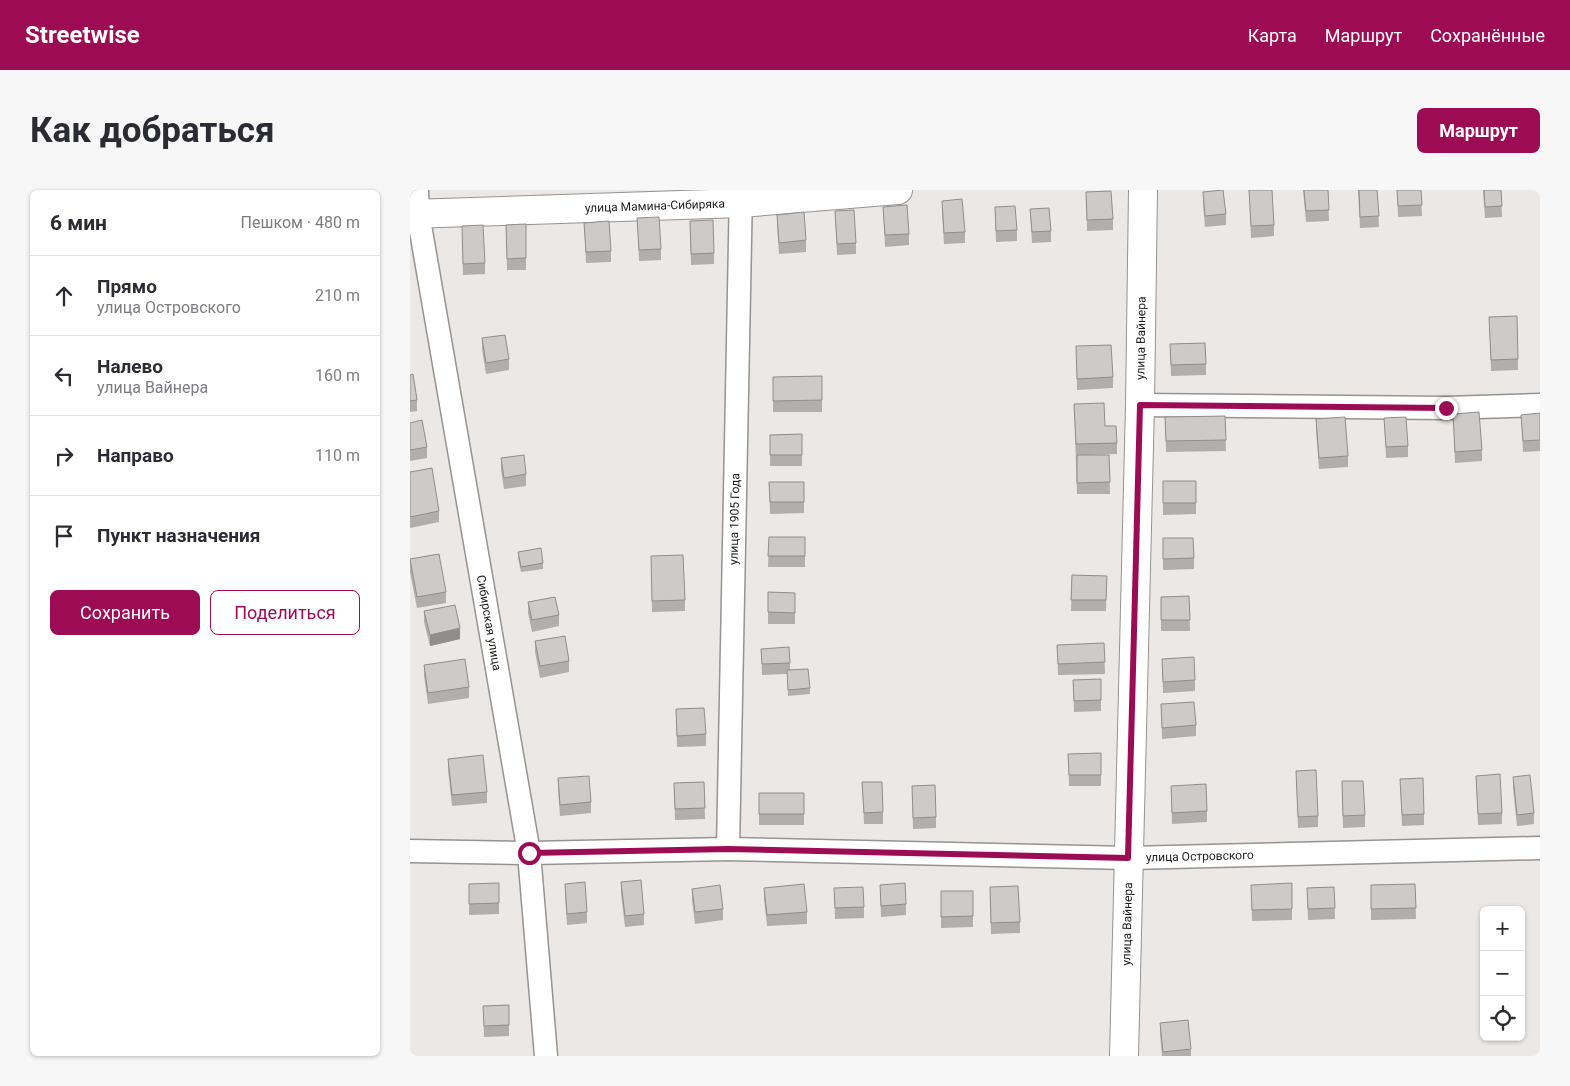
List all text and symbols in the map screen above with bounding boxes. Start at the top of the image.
text: Streetwise [25,21,140,49]
text: Карта [1248,25,1297,46]
text: Маршрут [1325,25,1402,46]
text: Сохранённые [1430,25,1545,46]
button: Маршрут [1417,108,1540,153]
text: Как добраться [30,110,275,151]
street label: улица Мамина-Сибиряка [585,197,725,215]
text: 6 мин [50,211,107,235]
text: Пешком · 480 m [241,213,360,232]
text: Прямо [97,275,157,298]
icon: ahead [50,282,78,310]
text: 210 m [315,286,360,305]
street label: улица Вайнера [1133,296,1149,380]
text: улица Островского [97,298,241,317]
text: Налево [97,355,163,378]
icon: left [50,362,78,390]
text: 160 m [315,366,360,385]
text: улица Вайнера [97,378,208,397]
route end [1435,397,1458,420]
icon: right [50,442,78,470]
text: Направо [97,444,174,467]
text: 110 m [315,446,360,465]
street label: улица 1905 Года [727,473,742,565]
icon: arrive [50,522,78,550]
text: Пункт назначения [97,524,260,547]
street label: Сибирская улица [474,574,504,672]
button: Сохранить [50,590,200,635]
button: Поделиться [210,590,360,635]
route start [518,842,541,865]
street label: улица Островского [1146,848,1254,865]
street label: улица Вайнера [1119,882,1135,966]
map controls [1480,906,1525,1041]
button: + [1480,906,1525,951]
button: − [1480,951,1525,996]
button: locate [1480,996,1525,1041]

